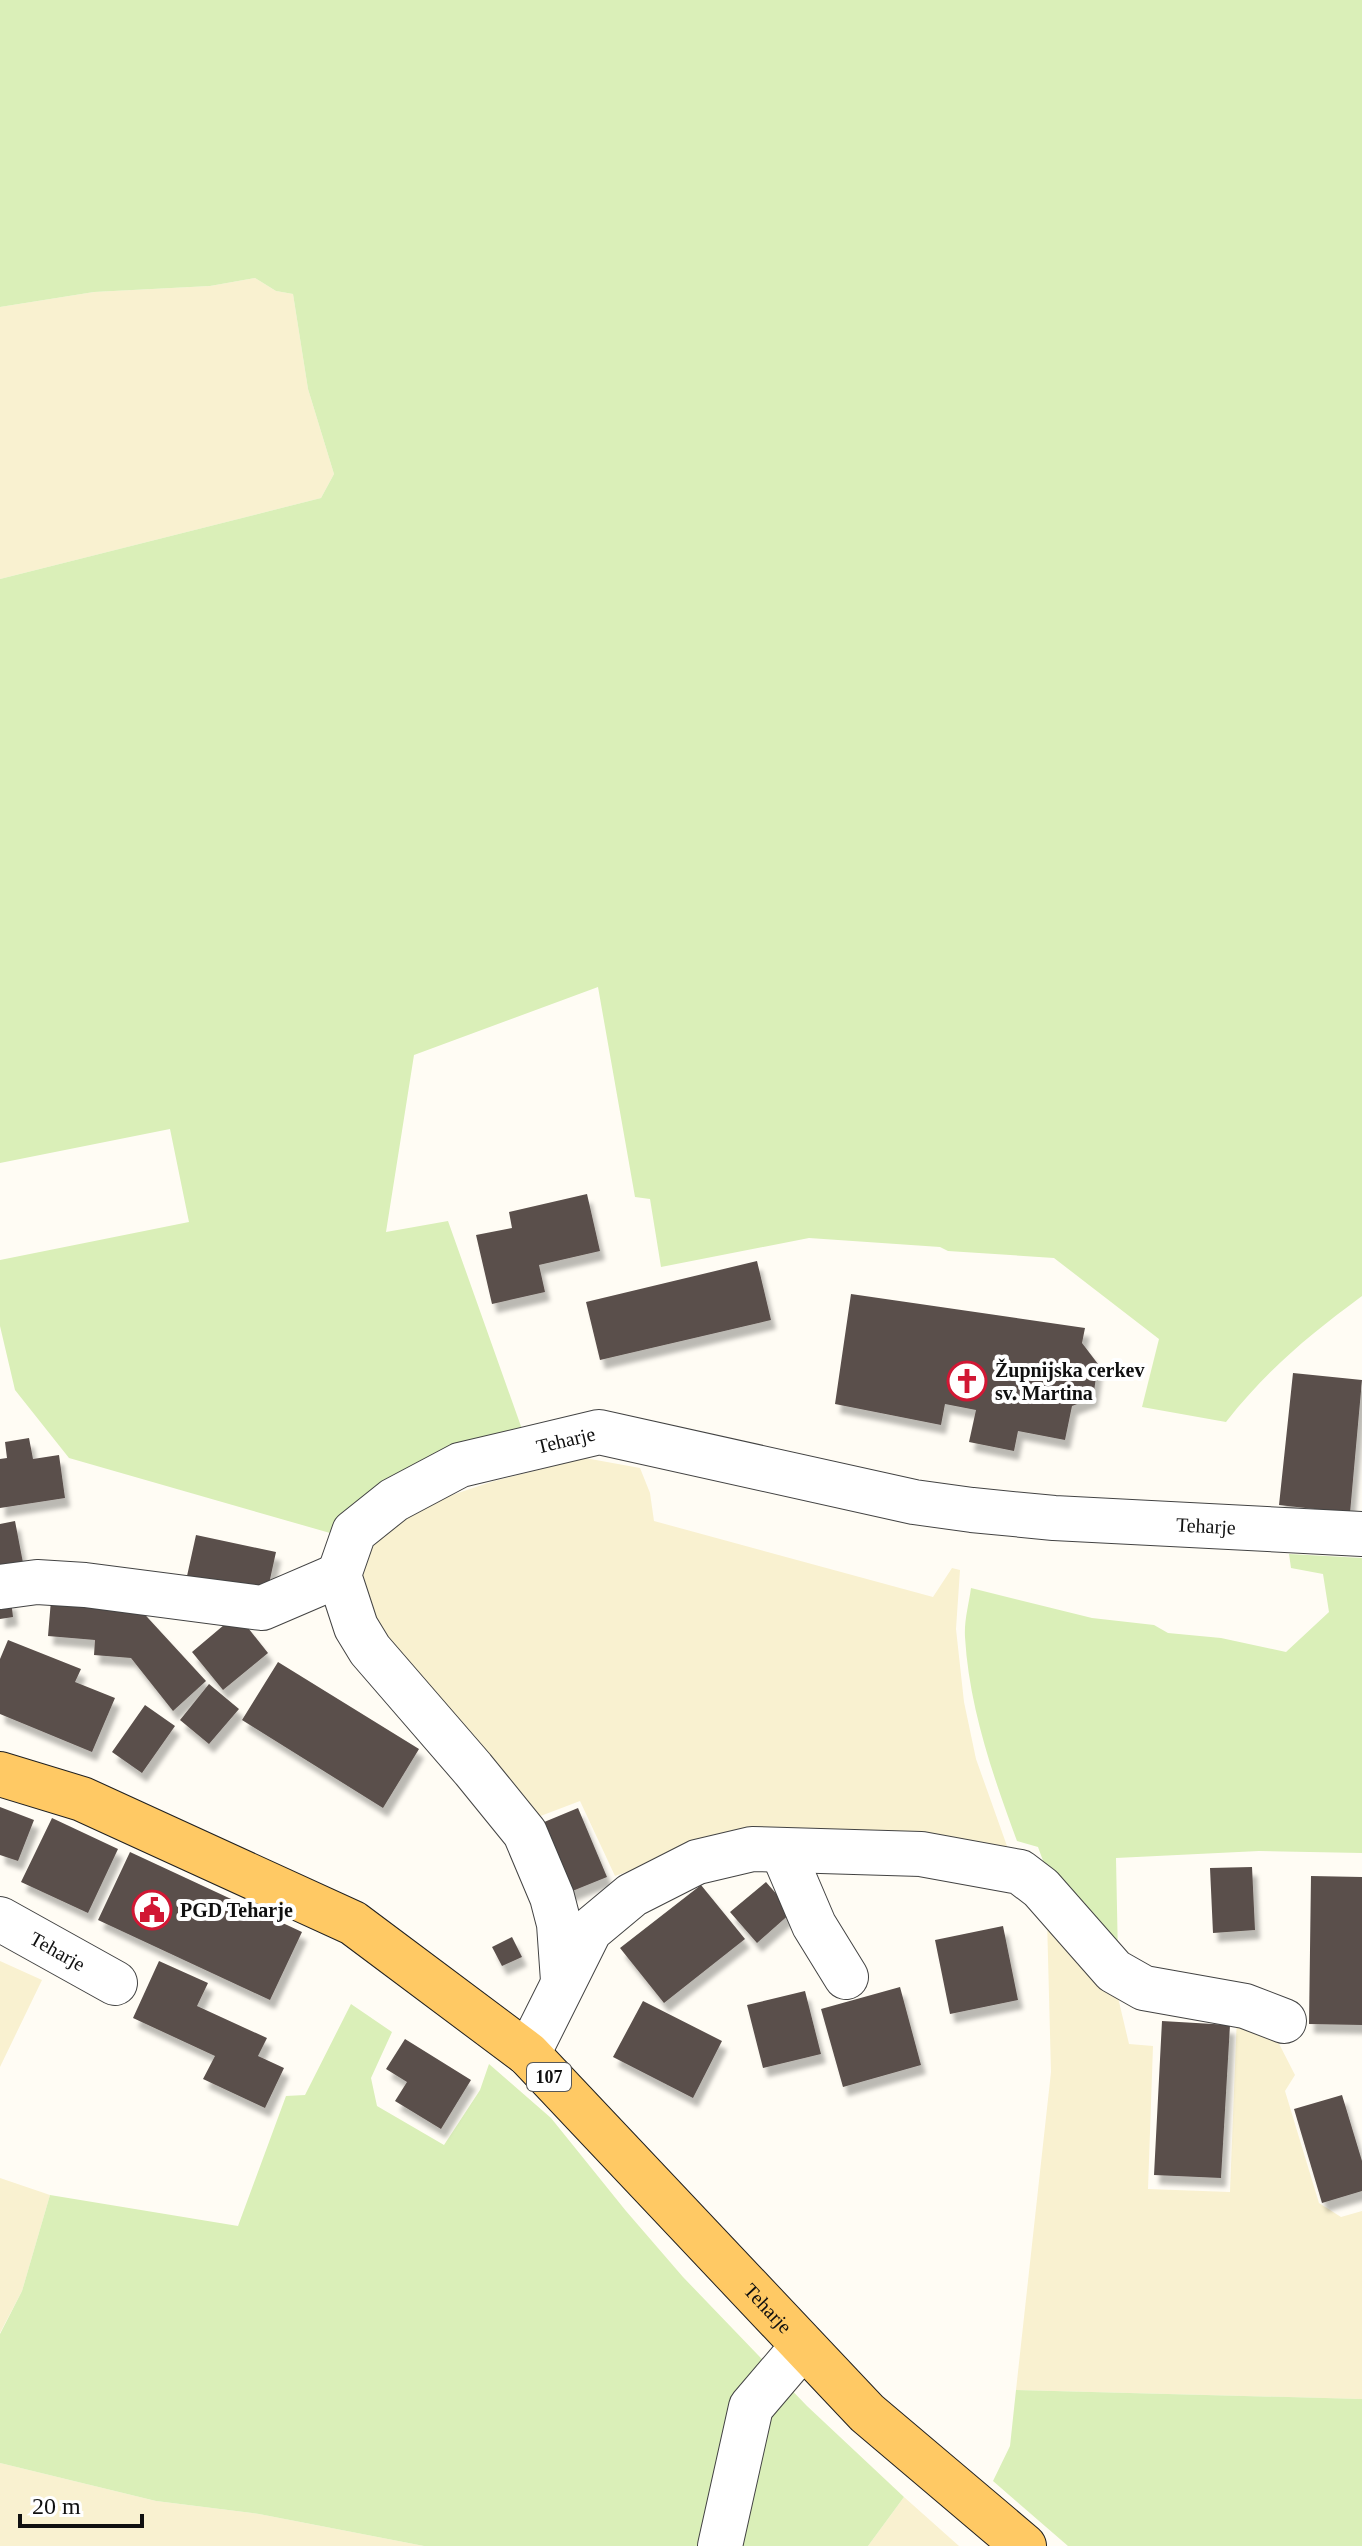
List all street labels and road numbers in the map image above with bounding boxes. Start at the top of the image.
street label: Teharje [534,1422,597,1458]
street label: Teharje [1175,1513,1236,1539]
street label: Teharje [26,1927,89,1975]
road number: 107 [527,2063,571,2091]
street label: Teharje [740,2279,797,2338]

